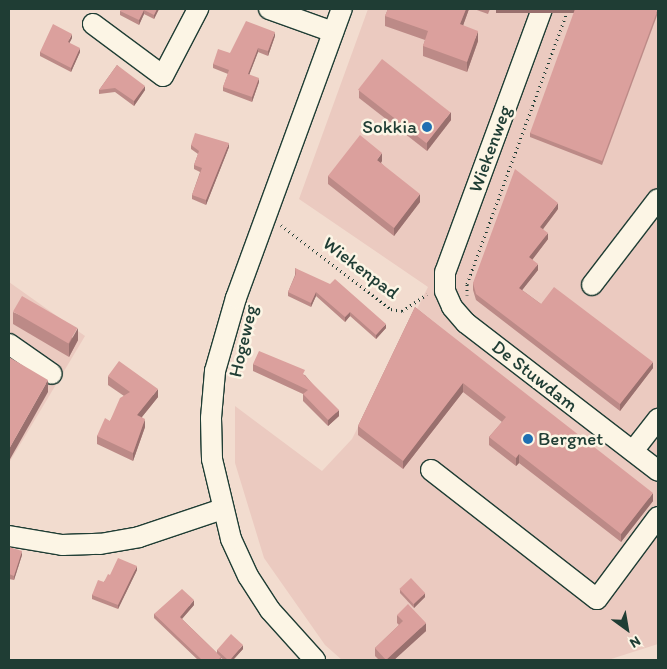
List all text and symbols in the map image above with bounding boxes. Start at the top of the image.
street label: Wiekenweg [464,102,516,196]
place label: Sokkia [362,116,417,138]
marker: Sokkia [421,121,433,133]
street label: Wiekenpad [318,232,404,304]
street label: Hogeweg [224,303,262,379]
street label: De Stuwdam [487,335,583,417]
place label: Bergnet [538,428,603,450]
marker: Bergnet [522,433,534,445]
north arrow [602,604,652,654]
text: N [627,632,644,652]

